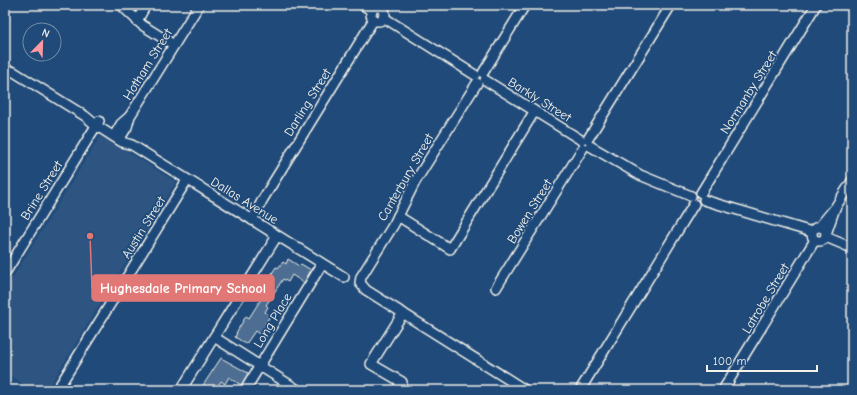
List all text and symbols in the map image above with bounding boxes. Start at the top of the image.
north arrow [22,22,62,62]
street label: Hotham Street [120,25,176,103]
text: N [40,26,52,41]
street label: Normanby Street [717,47,781,136]
street label: Darling Street [281,65,335,139]
street label: Barkly Street [505,74,575,125]
street label: Canterbury Street [374,130,437,224]
street label: Brine Street [17,157,66,223]
street label: Dallas Avenue [208,174,282,227]
street label: Bowen Street [504,175,556,246]
street label: Austin Street [118,192,169,261]
street label: Latrobe Street [739,259,793,336]
callout: Hughesdale Primary School [92,275,274,301]
text: Hughesdale Primary School [100,280,266,297]
street label: Long Place [250,290,295,350]
scale bar [707,347,817,373]
text: 100 m [713,354,746,368]

